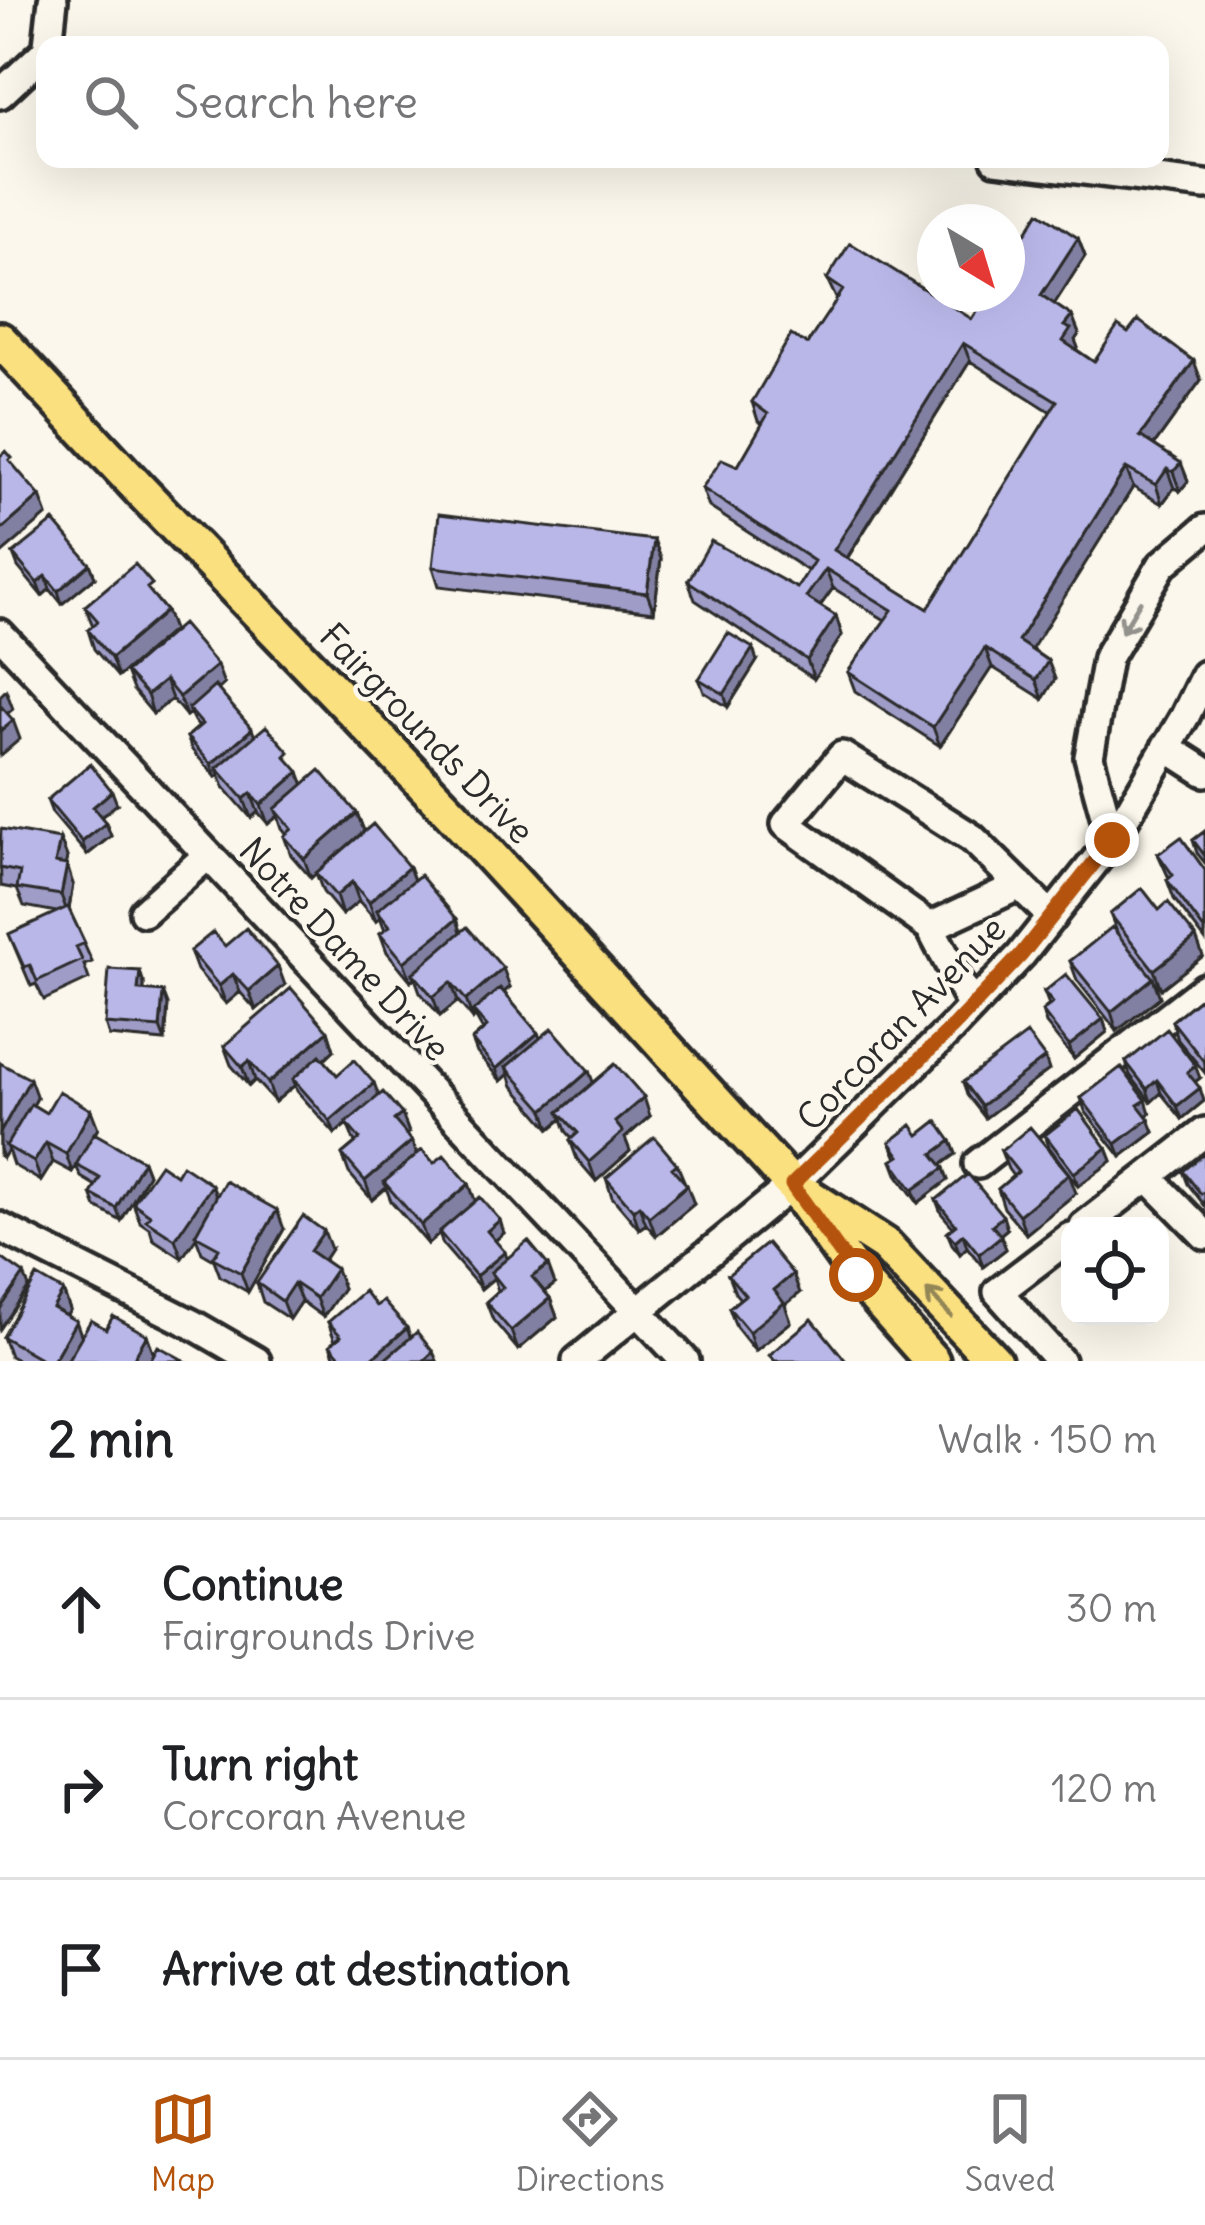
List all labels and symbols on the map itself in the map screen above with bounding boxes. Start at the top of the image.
north arrow [917,204,1025,312]
one-way arrow [1119,599,1143,633]
street label: Fairgrounds Drive [310,614,543,853]
route end [1085,813,1139,867]
street label: Notre Dame Drive [230,828,460,1070]
street label: Corcoran Avenue [788,907,1015,1140]
route start [829,1248,883,1302]
one-way arrow [926,1289,954,1318]

